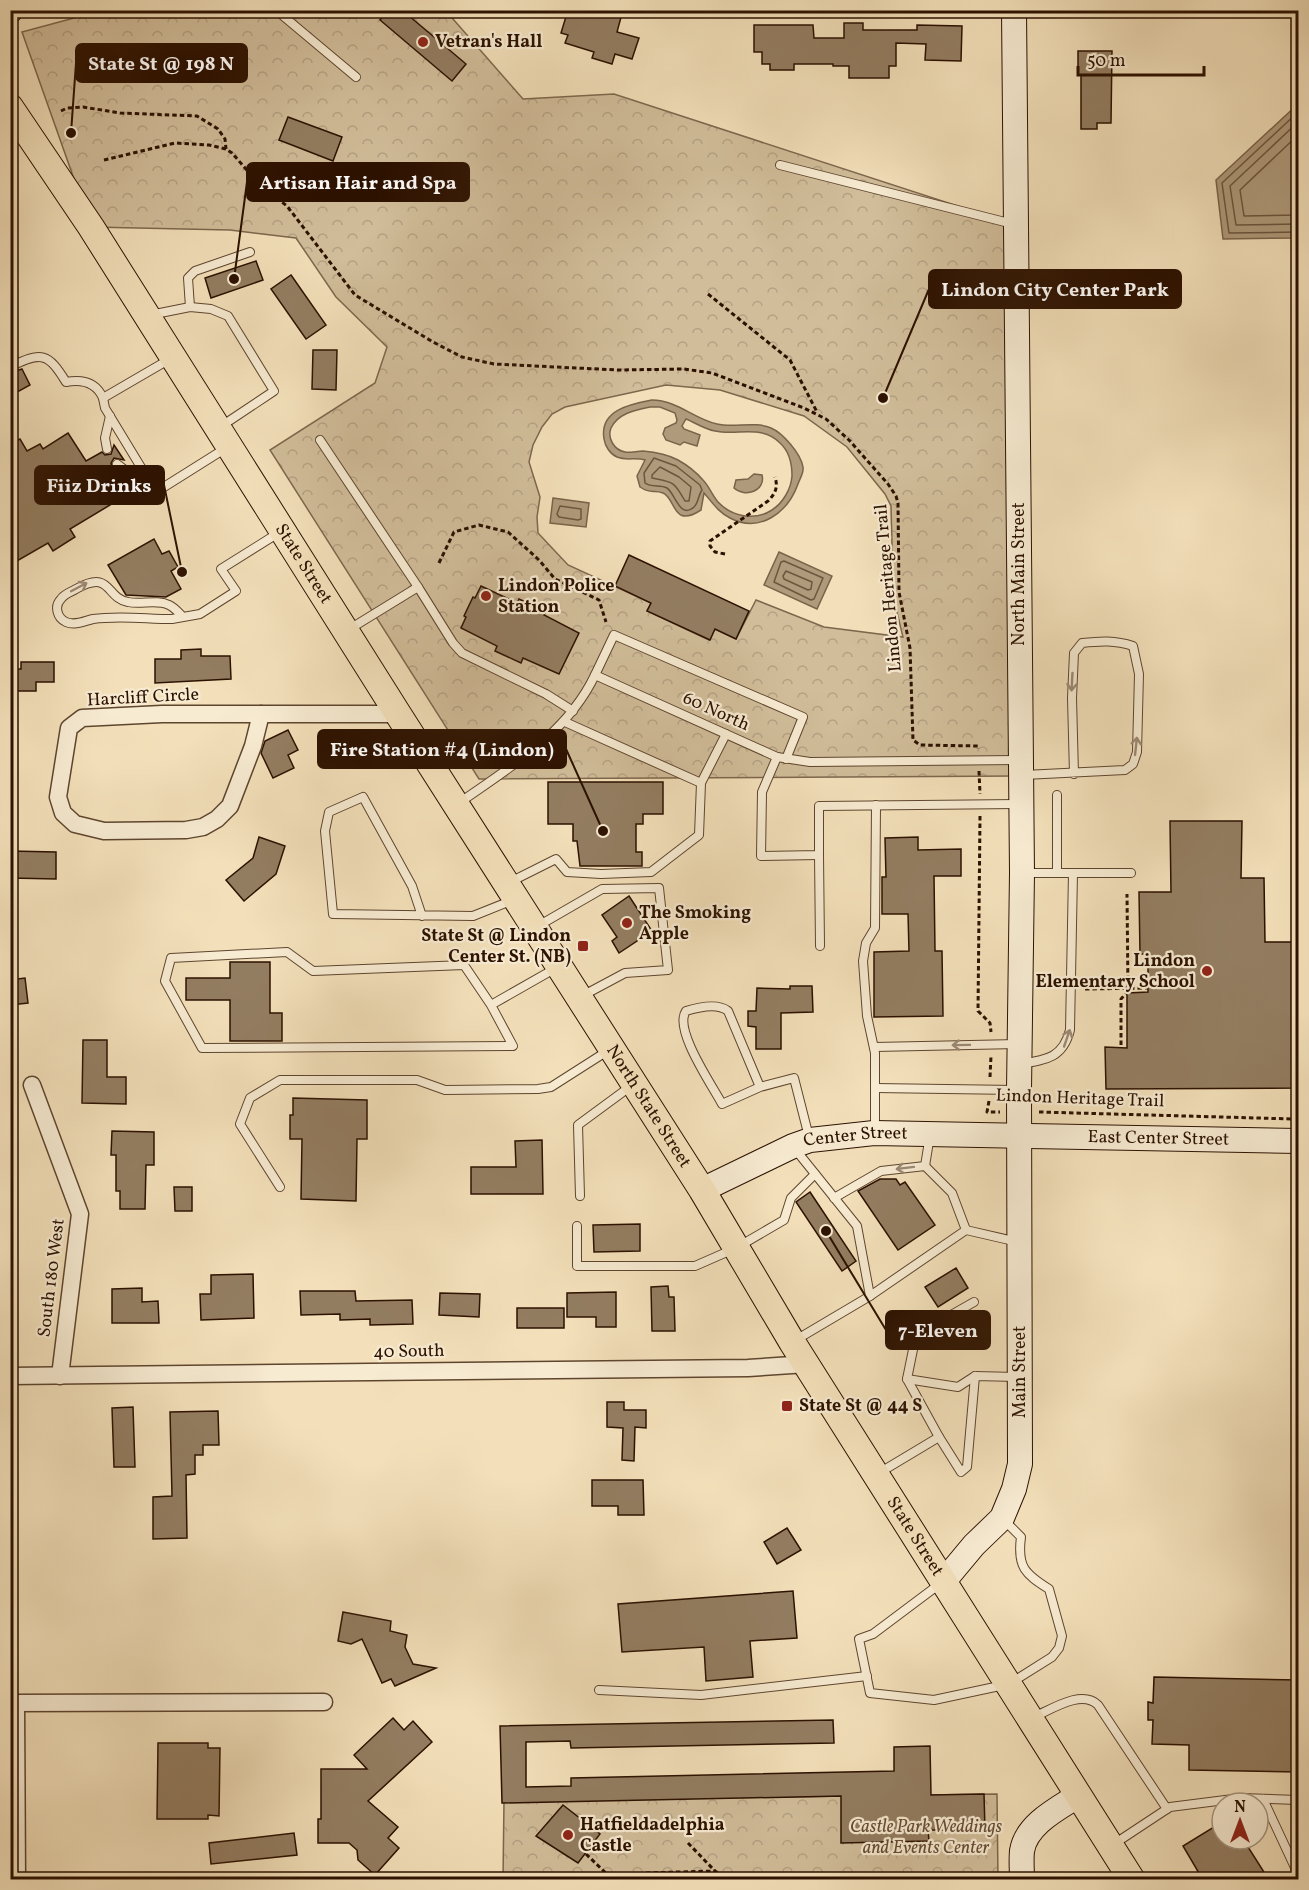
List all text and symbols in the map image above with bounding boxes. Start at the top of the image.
place label: Vetran's Hall [435,30,542,55]
marker: Vetran's Hall [416,35,430,49]
scale bar [1078,39,1204,77]
callout: State St @ 198 N [76,44,247,82]
text: 50 m [1087,49,1126,74]
text: State St @ 198 N [88,51,234,79]
callout: Artisan Hair and Spa [247,163,469,201]
text: Artisan Hair and Spa [259,170,457,198]
callout: Lindon City Center Park [929,270,1181,308]
text: Lindon City Center Park [941,277,1169,305]
callout: Fiiz Drinks [35,466,164,504]
text: Fiiz Drinks [46,473,152,501]
street label: North Main Street [1007,502,1032,646]
street label: Lindon Heritage Trail [869,503,909,673]
street label: State Street [269,519,338,609]
place label: Lindon Police Station [498,574,615,620]
one-way arrow [70,581,87,593]
marker: Lindon Police Station [479,589,493,603]
one-way arrow [1067,672,1078,692]
street label: Harcliff Circle [86,683,200,713]
street label: 60 North [678,686,754,738]
callout: Fire Station #4 (Lindon) [318,730,566,768]
text: Fire Station #4 (Lindon) [330,737,554,765]
one-way arrow [1131,737,1142,757]
place label: The Smoking Apple [639,901,751,947]
marker: The Smoking Apple [620,916,634,930]
place label: State St @ Lindon Center St. (NB) [421,924,571,970]
marker: State St @ Lindon Center St. (NB) [576,939,590,953]
place label: Lindon Elementary School [1036,949,1195,995]
marker: Lindon Elementary School [1200,964,1214,978]
one-way arrow [1062,1029,1073,1048]
one-way arrow [952,1039,972,1051]
street label: North State Street [600,1040,697,1173]
street label: Lindon Heritage Trail [995,1084,1165,1114]
street label: Center Street [800,1120,908,1154]
street label: East Center Street [1087,1125,1229,1152]
one-way arrow [896,1163,915,1174]
street label: South 180 West [32,1217,72,1339]
callout: 7-Eleven [886,1311,990,1349]
text: 7-Eleven [898,1318,978,1346]
street label: Main Street [1008,1326,1033,1418]
street label: 40 South [373,1339,445,1365]
place label: State St @ 44 S [799,1394,922,1419]
marker: State St @ 44 S [780,1399,794,1413]
street label: State Street [880,1492,950,1581]
north arrow [1210,1791,1270,1851]
text: N [1234,1797,1246,1819]
place label: Hatfieldadelphia Castle [580,1813,725,1859]
park label: Castle Park Weddings and Events Center [850,1815,1002,1861]
marker: Hatfieldadelphia Castle [561,1828,575,1842]

